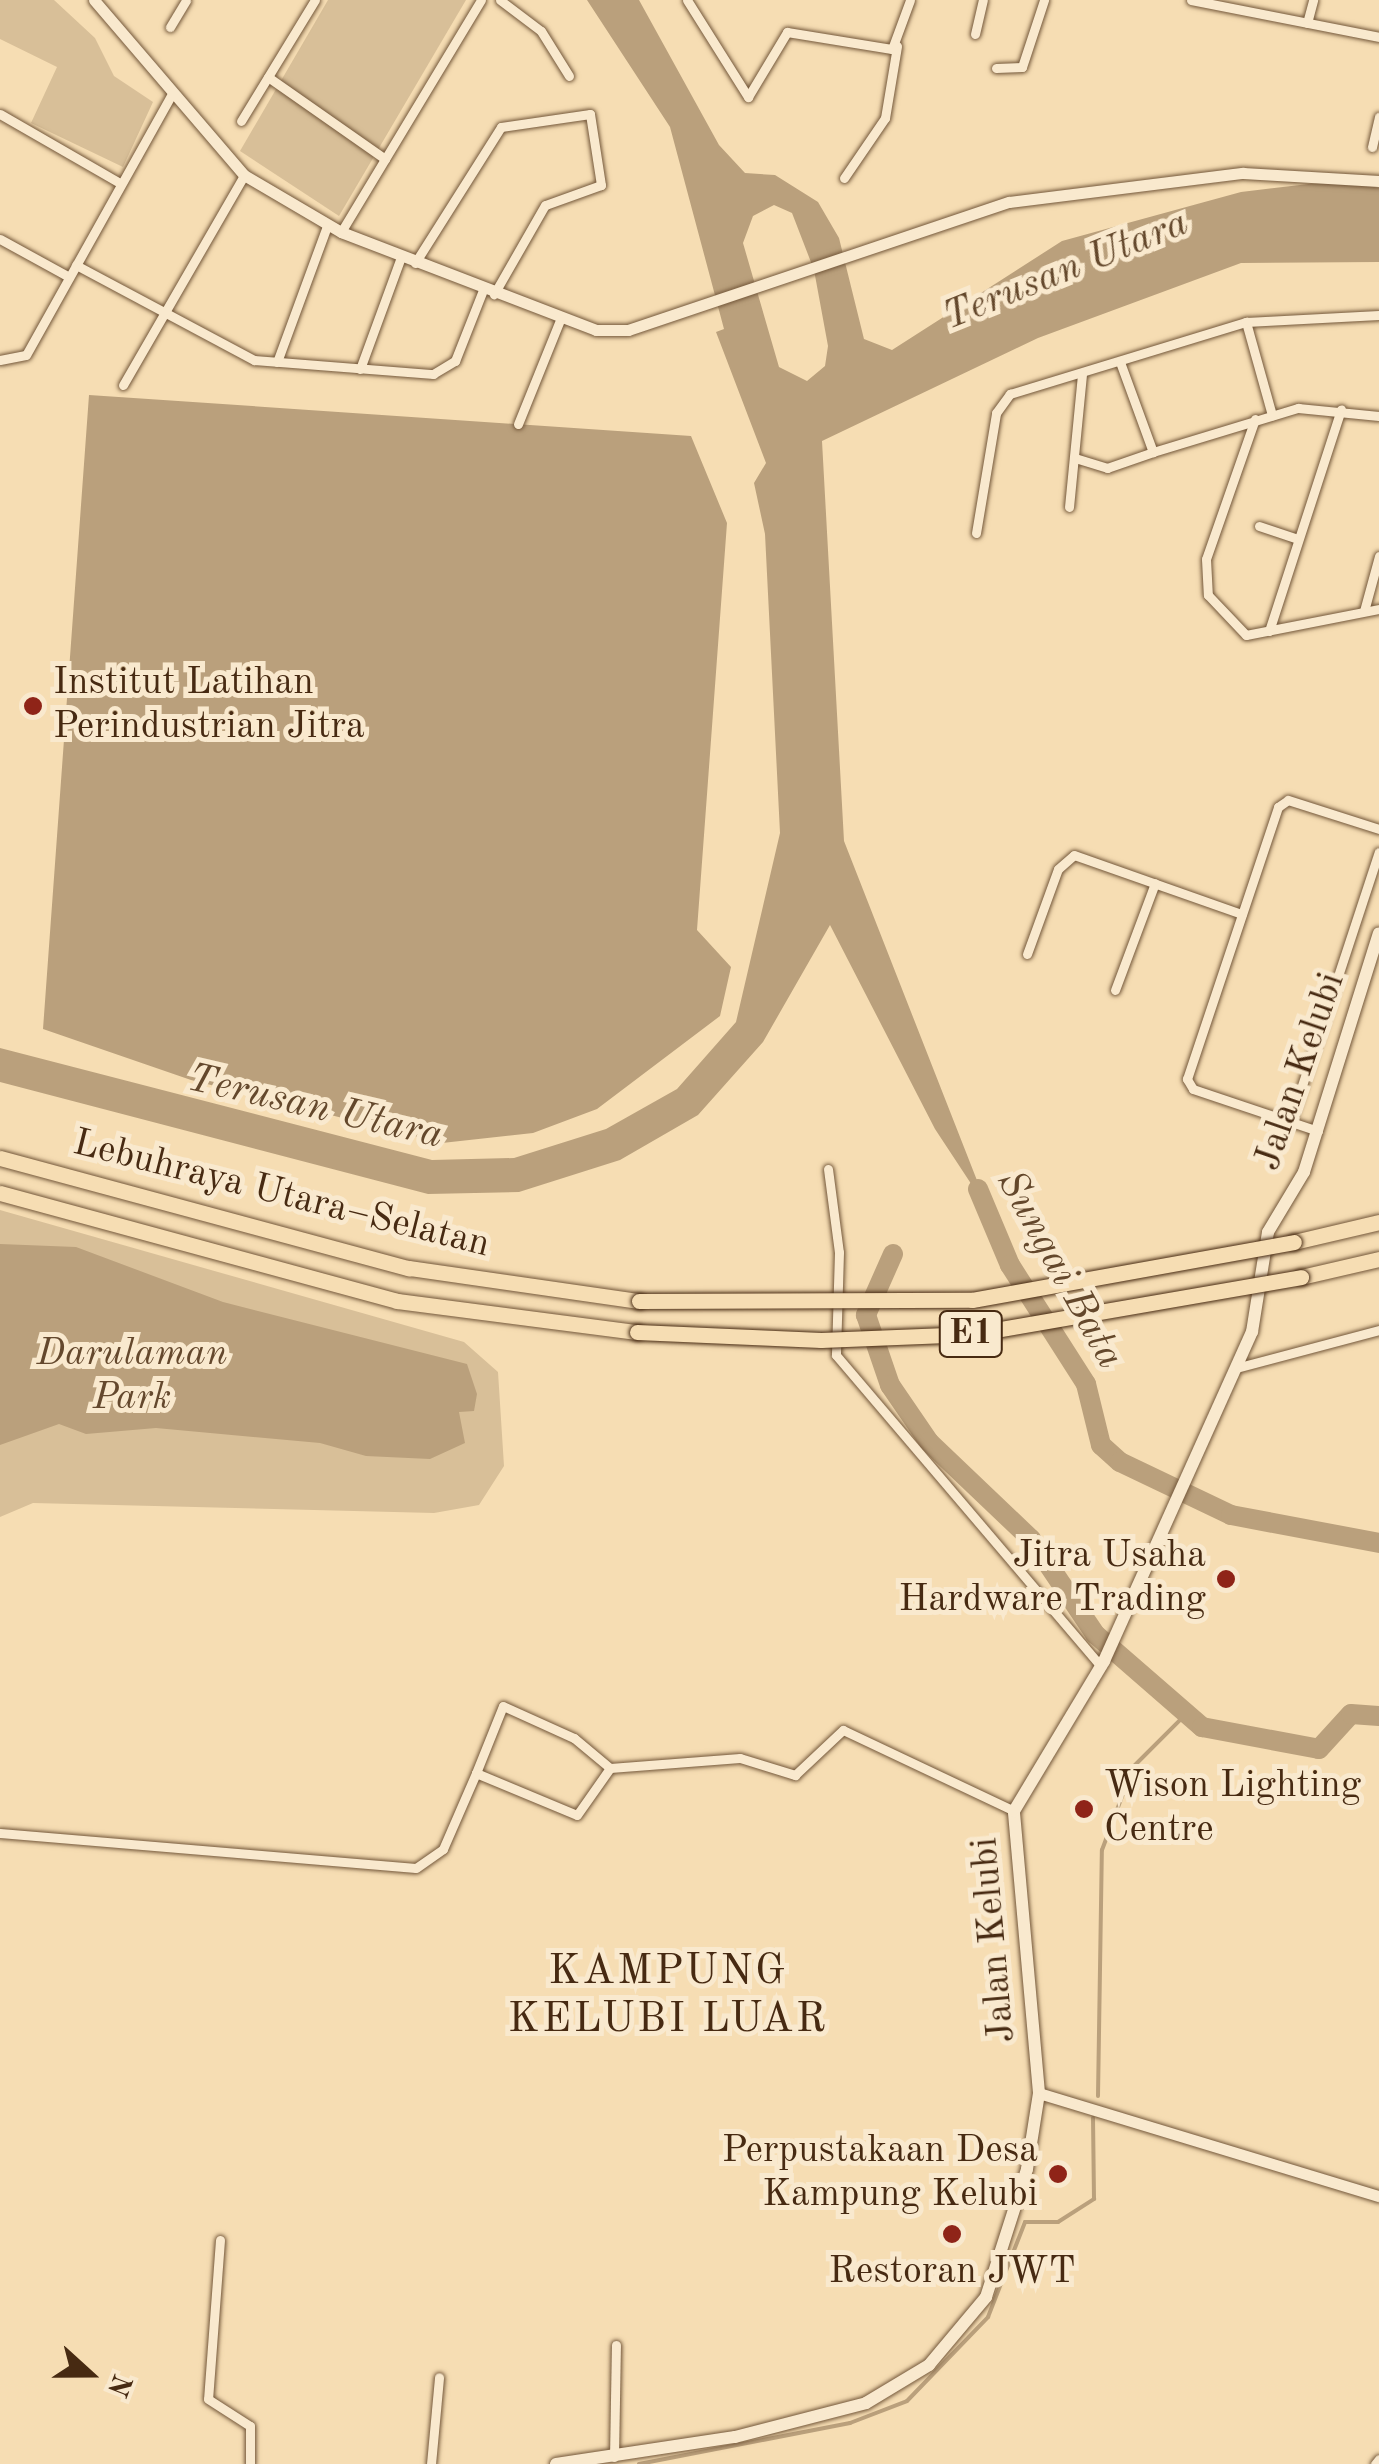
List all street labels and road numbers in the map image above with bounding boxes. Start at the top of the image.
street label: Jalan Kelubi [1246,967,1356,1177]
street label: Lebuhraya Utara–Selatan [68,1121,494,1269]
road number: E1 [938,1304,1004,1364]
street label: Jalan Kelubi [963,1835,1027,2045]

